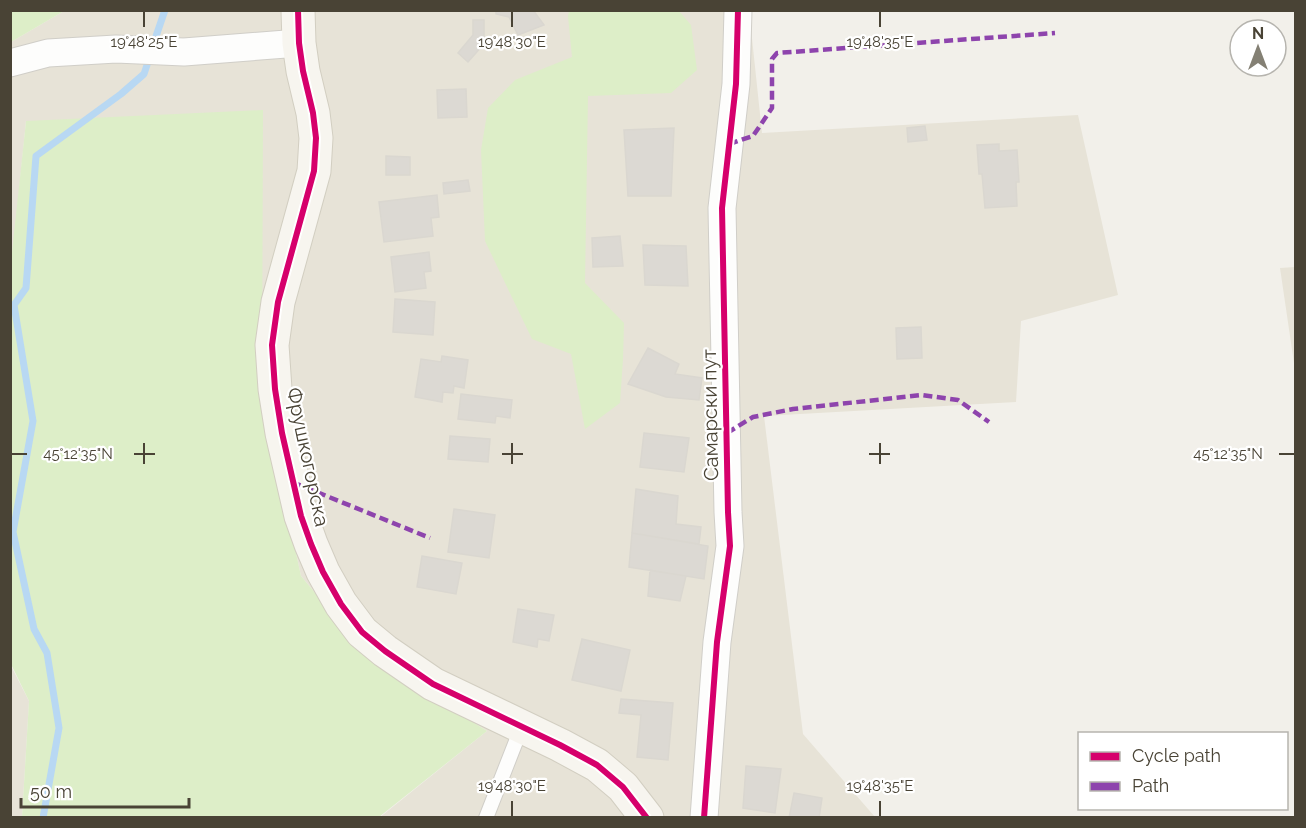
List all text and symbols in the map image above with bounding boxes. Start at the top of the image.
north arrow [1228,18,1288,78]
text: N [1252,24,1264,43]
text: 19°48'25"E [111,33,177,51]
text: 19°48'30"E [478,33,546,51]
text: 19°48'35"E [846,33,914,51]
street label: Самарски пут [697,348,723,481]
street label: Фрушкогорска [282,385,334,529]
text: 45°12'35"N [43,445,113,463]
text: 45°12'35"N [1193,445,1263,463]
legend [1078,732,1288,810]
text: Cycle path [1132,745,1221,766]
scale bar [21,771,189,809]
text: Path [1132,775,1169,796]
text: 19°48'30"E [478,777,546,795]
text: 19°48'35"E [846,777,914,795]
text: 50 m [30,781,72,802]

